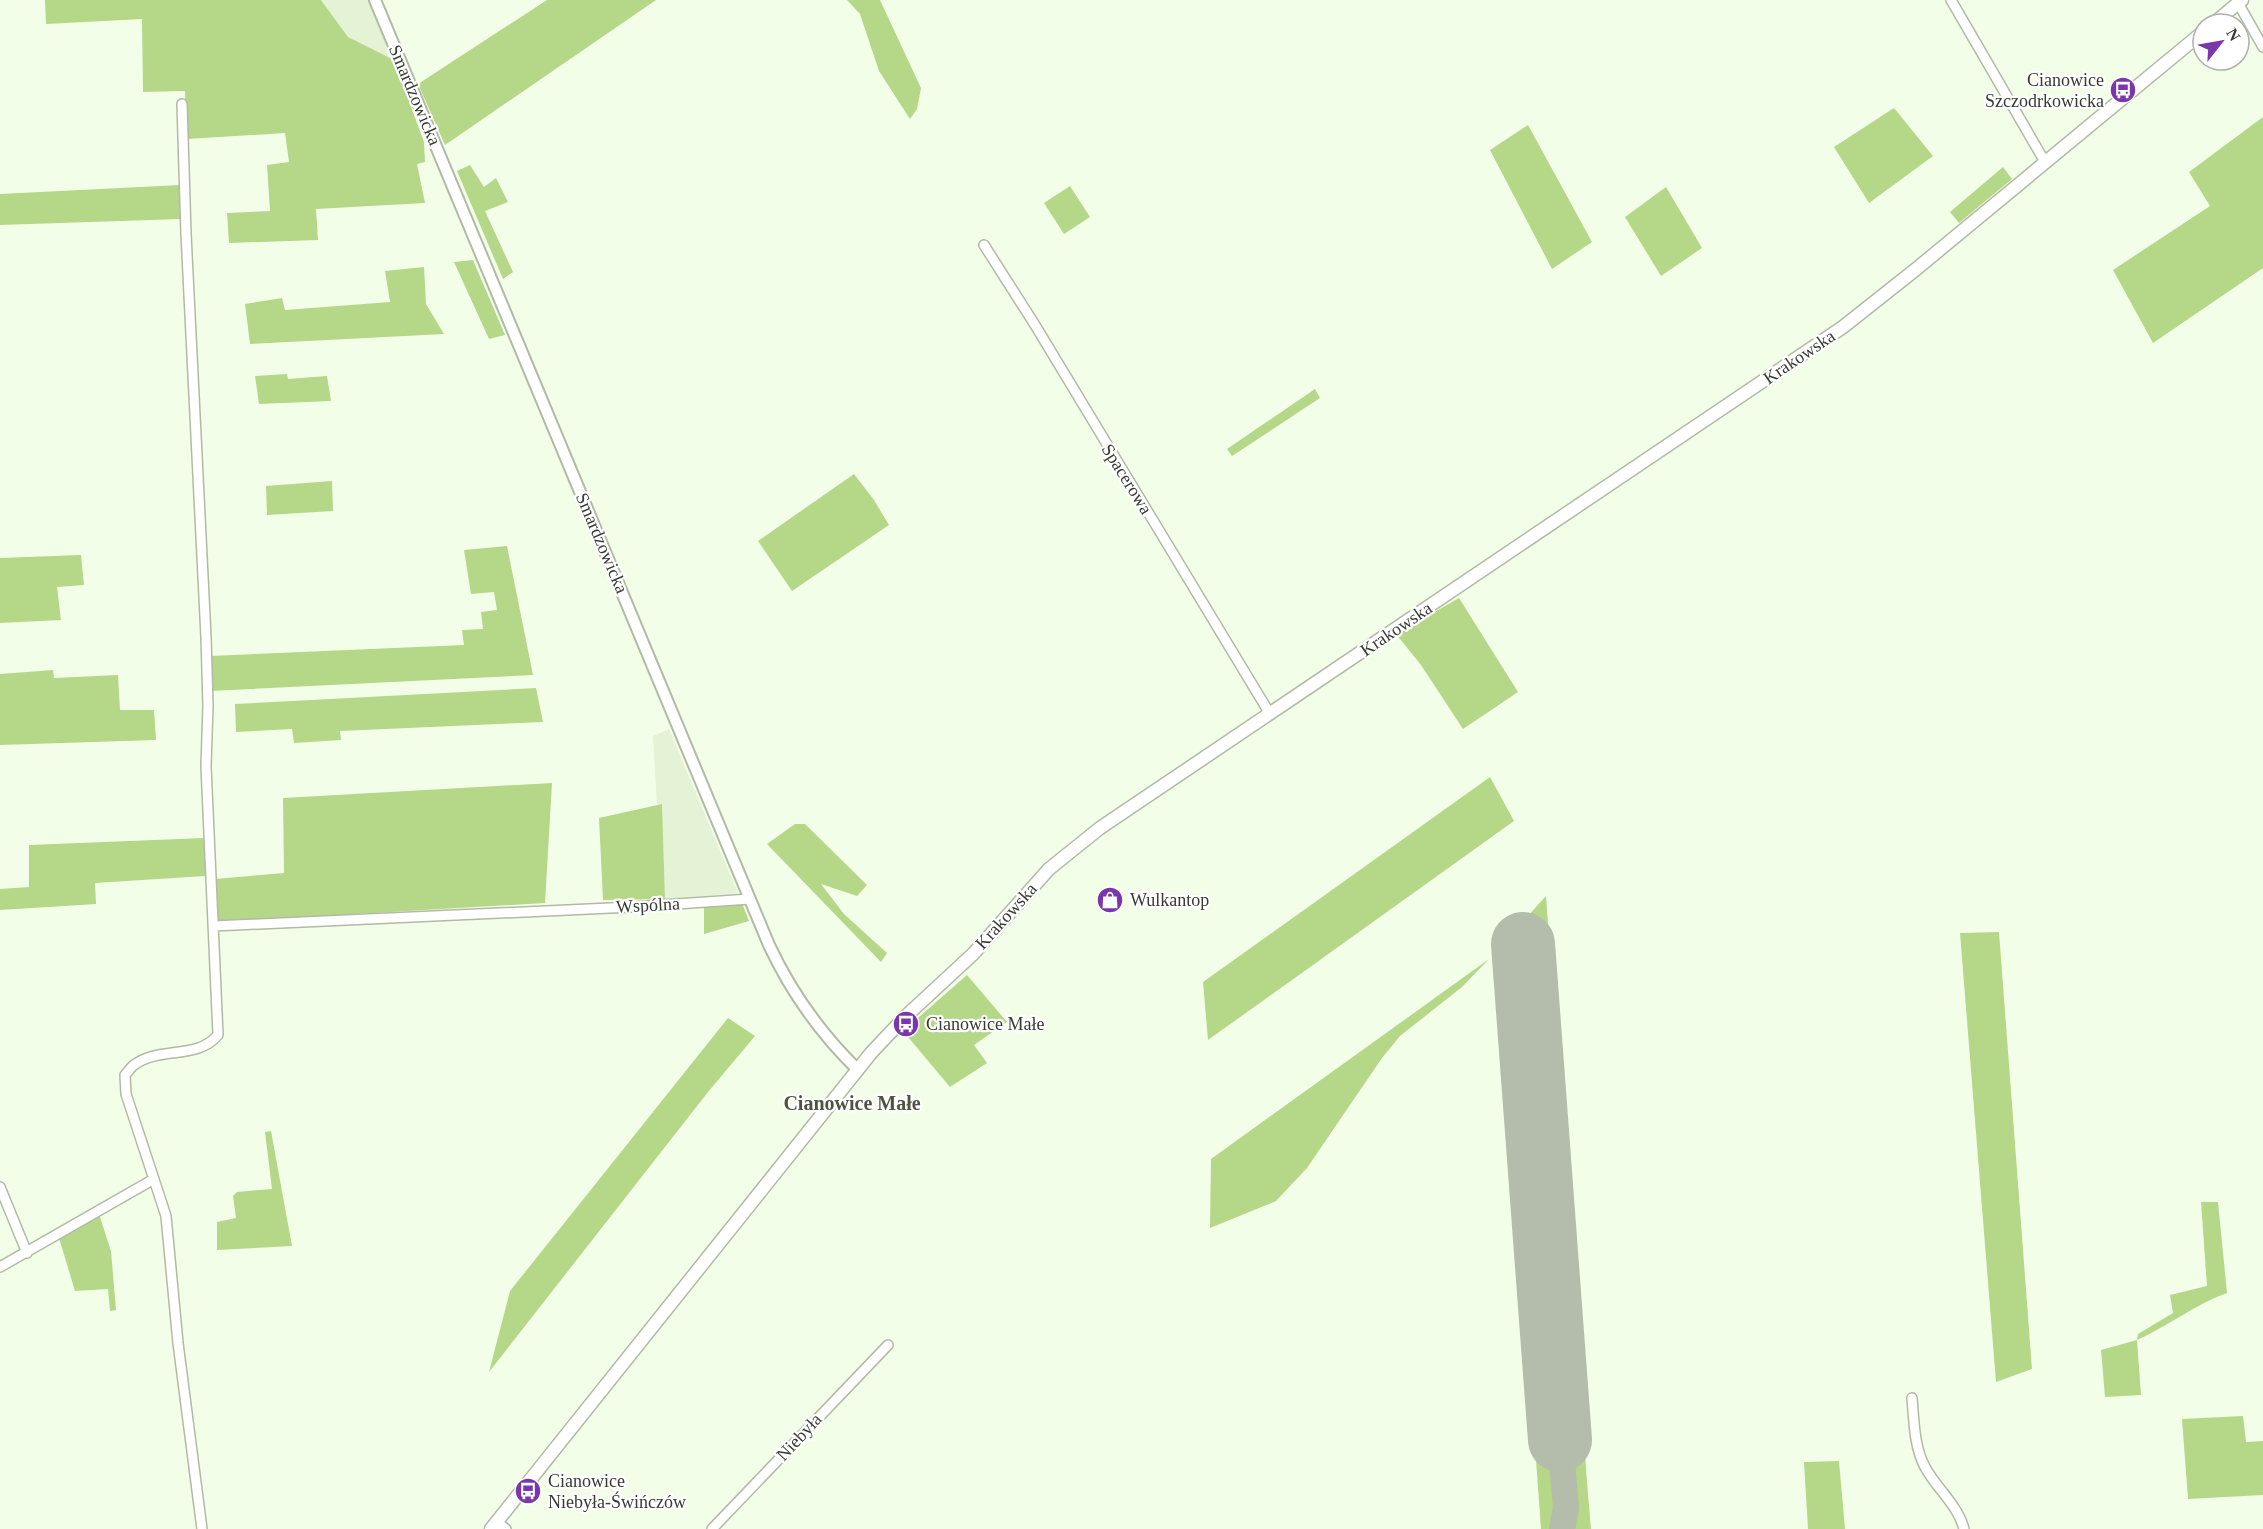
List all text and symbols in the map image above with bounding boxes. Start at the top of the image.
north arrow [2191,12,2251,72]
text: N [2223,25,2244,44]
street label: Smardzowicka [385,42,445,148]
place label: Cianowice Szczodrkowicka [1985,70,2104,111]
bus stop icon: Cianowice Szczodrkowicka [2108,75,2138,105]
street label: Krakowska [1759,326,1839,388]
street label: Spacerowa [1098,440,1156,518]
street label: Smardzowicka [572,490,632,596]
street label: Krakowska [1356,598,1436,660]
street label: Krakowska [971,879,1041,953]
shop icon: Wulkantop [1095,885,1125,915]
place label: Wulkantop [1130,890,1209,910]
street label: Wspólna [616,893,680,917]
bus stop icon: Cianowice Małe [891,1009,921,1039]
place label: Cianowice Małe [926,1014,1044,1034]
district label: Cianowice Małe [783,1092,921,1114]
street label: Niebyła [772,1409,826,1465]
place label: Cianowice Niebyła-Świńczów [548,1471,686,1512]
bus stop icon: Cianowice Niebyła-Świńczów [513,1476,543,1506]

